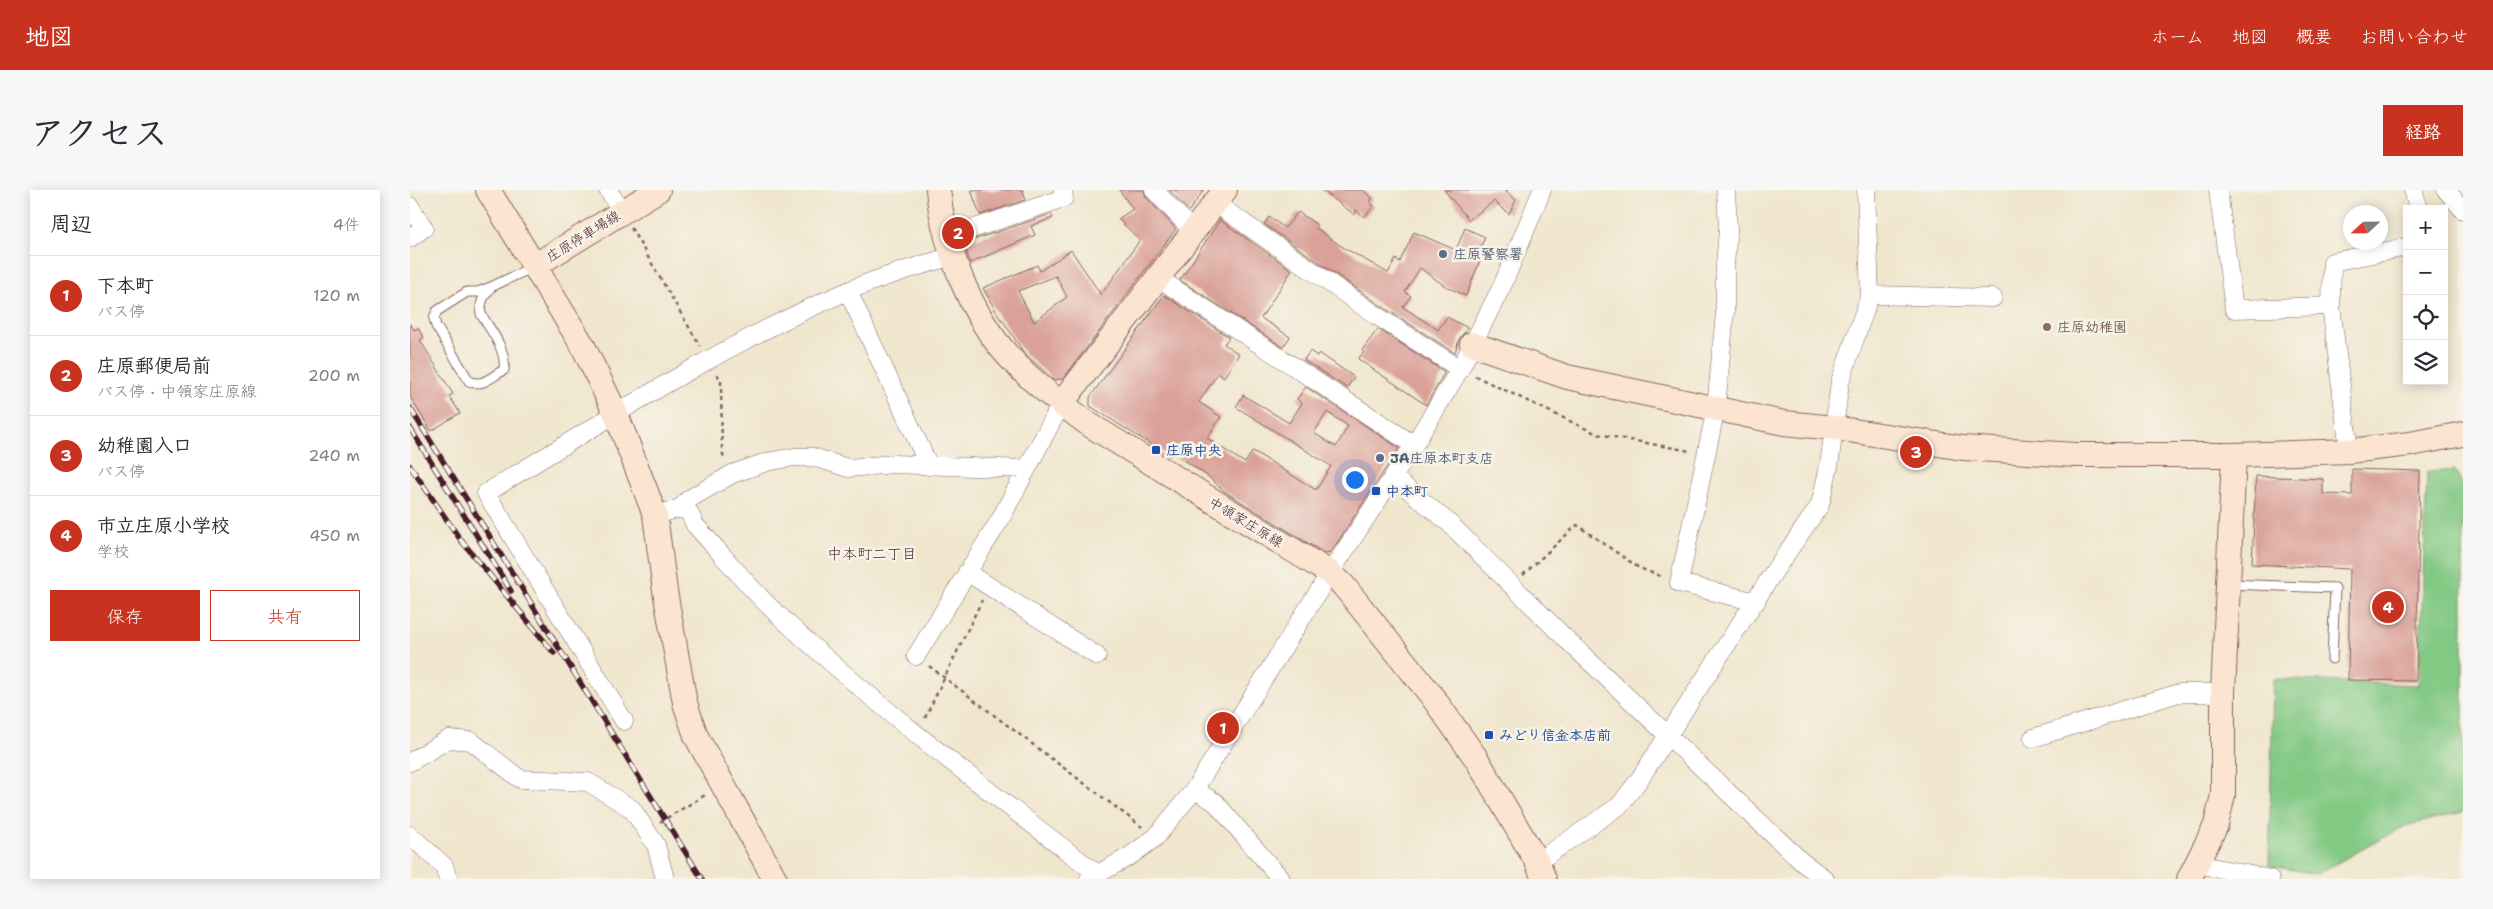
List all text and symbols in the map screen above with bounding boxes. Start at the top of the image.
text: 地図 [25,21,73,53]
text: ホーム [2151,25,2204,49]
text: 地図 [2232,25,2268,49]
text: 概要 [2296,25,2332,49]
text: お問い合わせ [2360,25,2468,49]
button: 経路 [2383,105,2463,156]
text: アクセス [30,109,168,156]
north arrow [2343,205,2388,250]
map controls [2403,205,2448,385]
button: + [2403,205,2448,250]
street label: 庄原停車場線 [543,206,623,266]
text: 周辺 [50,210,92,238]
text: 4件 [333,214,360,235]
pin: 2 [942,214,974,252]
place label: 庄原警察署 [1453,245,1523,263]
marker: 庄原警察署 [1437,248,1449,260]
button: − [2403,250,2448,295]
text: 下本町 [97,273,154,298]
text: 1 [62,285,70,306]
text: 120 m [313,285,360,306]
button: locate [2403,295,2448,340]
text: バス停 [97,301,145,322]
place label: 庄原幼稚園 [2057,318,2127,336]
marker: 庄原幼稚園 [2041,321,2053,333]
button: layers [2403,340,2448,385]
text: 庄原郵便局前 [97,353,211,378]
text: 2 [60,365,72,386]
text: 200 m [308,365,360,386]
text: バス停 · 中領家庄原線 [97,381,256,402]
text: 幼稚園入口 [97,433,192,458]
pin: 3 [1900,433,1932,471]
place label: 庄原中央 [1166,441,1222,459]
marker: 庄原中央 [1150,444,1162,456]
text: 3 [60,445,72,466]
text: 240 m [308,445,360,466]
place label: JA庄原本町支店 [1390,449,1494,467]
marker: JA庄原本町支店 [1374,452,1386,464]
text: バス停 [97,461,145,482]
your location [1342,467,1368,493]
place label: 中本町 [1386,482,1428,500]
marker: 中本町 [1370,485,1382,497]
street label: 中領家庄原線 [1205,493,1287,551]
text: 市立庄原小学校 [97,513,230,538]
text: 4 [60,525,72,546]
text: 450 m [309,525,360,546]
text: 学校 [97,541,129,562]
district label: 中本町二丁目 [827,544,917,564]
pin: 4 [2372,588,2404,626]
button: 保存 [50,590,200,641]
button: 共有 [210,590,360,641]
pin: 1 [1207,709,1239,747]
place label: みどり信金本店前 [1499,726,1611,744]
marker: みどり信金本店前 [1483,729,1495,741]

